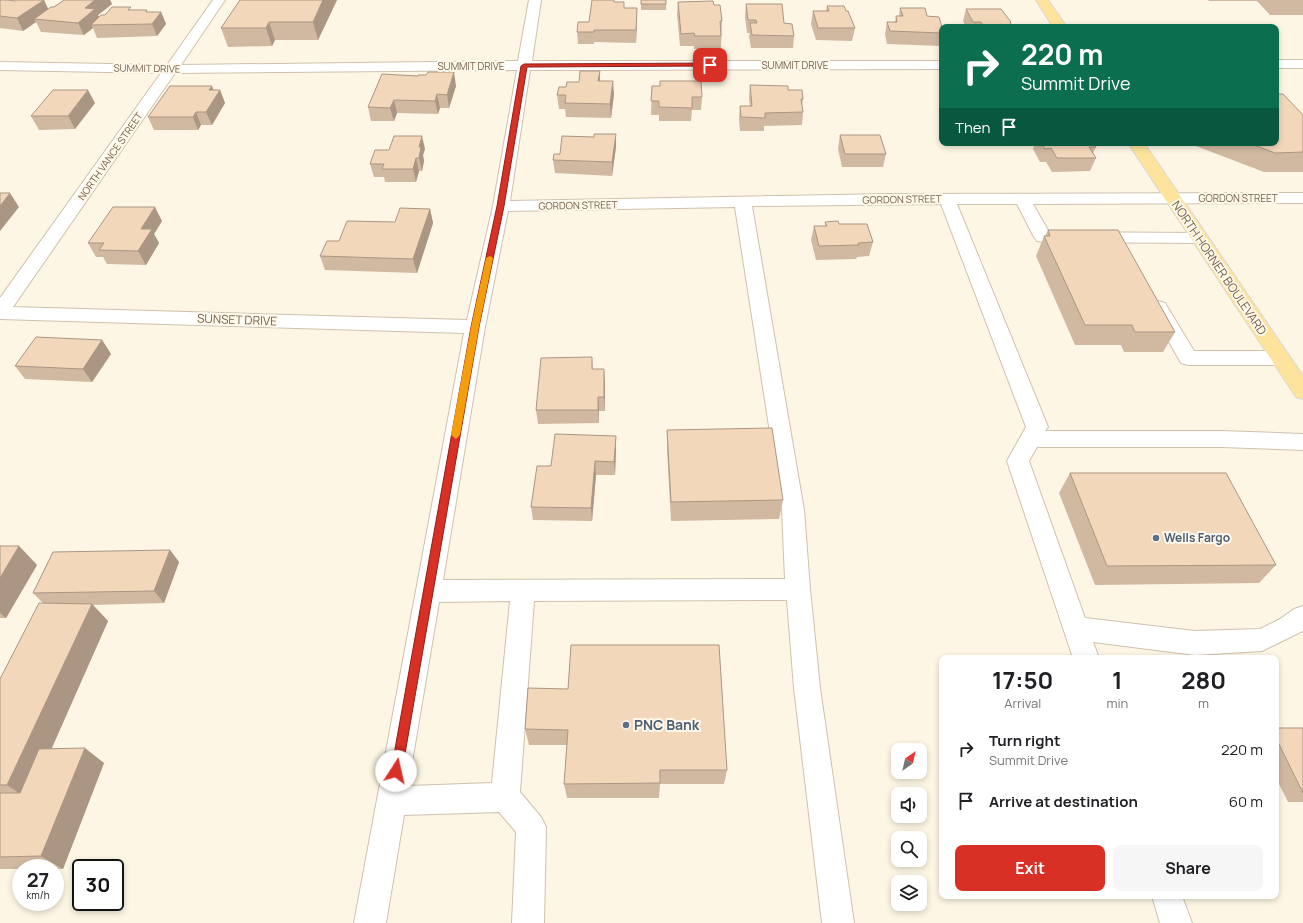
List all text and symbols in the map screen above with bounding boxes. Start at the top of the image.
text: 220 m [1021,35,1104,73]
icon: right [955,40,1007,92]
pin [693,48,727,82]
icon: arrive [699,54,721,76]
street label: SUMMIT DRIVE [761,58,829,72]
street label: SUMMIT DRIVE [437,59,505,73]
street label: SUMMIT DRIVE [113,60,181,76]
text: Summit Drive [1021,71,1130,95]
street label: NORTH VANCE STREET [74,109,146,203]
icon: arrive [998,116,1020,138]
text: Then [955,117,990,138]
street label: GORDON STREET [862,191,942,207]
street label: GORDON STREET [1198,191,1278,205]
street label: GORDON STREET [538,197,618,213]
street label: NORTH HORNER BOULEVARD [1168,197,1271,338]
street label: SUNSET DRIVE [197,310,277,329]
place label: Wells Fargo [1164,529,1230,546]
marker: Wells Fargo [1151,533,1161,543]
text: 17:50 [992,663,1053,696]
text: 1 [1112,663,1123,696]
text: 280 [1181,663,1226,696]
text: Arrival [1004,694,1041,712]
text: min [1106,694,1128,712]
text: m [1198,694,1209,712]
place label: PNC Bank [634,715,700,734]
marker: PNC Bank [621,720,631,730]
text: Turn right [989,730,1060,751]
icon: right [955,738,977,760]
text: 220 m [1221,739,1263,760]
north arrow [891,743,927,779]
map controls [891,743,927,911]
position arrow [375,750,417,792]
text: Summit Drive [989,751,1068,769]
button: sound [891,787,927,823]
icon: arrive [955,790,977,812]
text: Arrive at destination [989,791,1138,812]
text: 60 m [1229,791,1263,812]
button: search [891,831,927,867]
button: Exit [955,845,1105,891]
button: Share [1113,845,1263,891]
speed limit sign: 30 [72,859,124,911]
text: 27 [27,866,49,893]
button: layers [891,875,927,911]
text: km/h [26,888,50,902]

